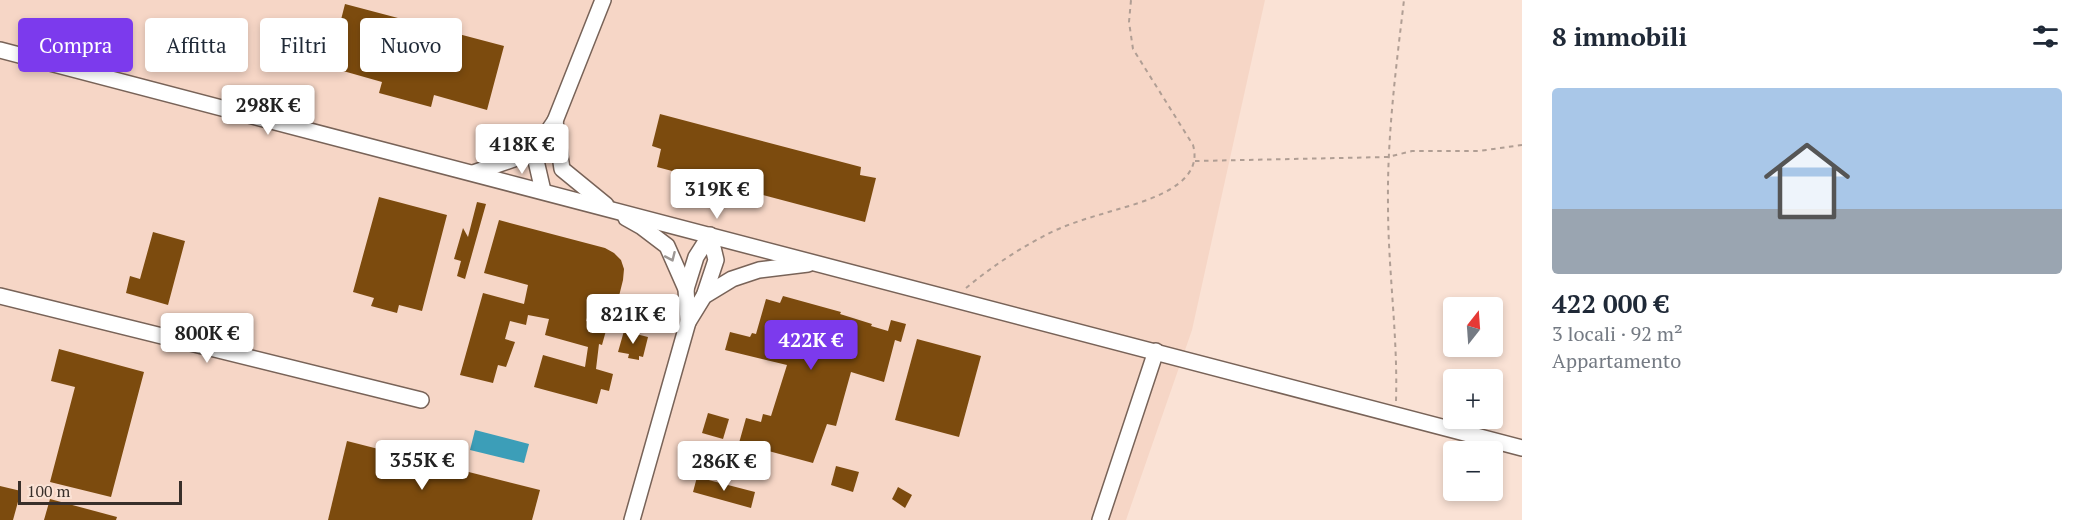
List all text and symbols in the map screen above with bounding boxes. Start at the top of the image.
chip: Compra [18,18,133,72]
chip: Affitta [145,18,248,72]
chip: Filtri [260,18,348,72]
chip: Nuovo [360,18,462,72]
text: 8 immobili [1552,19,1687,53]
icon: filters [2029,20,2062,53]
pin: 298K € [219,85,317,136]
text: 298K € [236,91,300,118]
pin: 418K € [473,124,571,175]
icon: home [1753,127,1861,235]
text: 418K € [490,130,554,157]
pin: 319K € [668,169,766,220]
text: 319K € [685,175,749,202]
one-way arrow [664,250,676,261]
text: 422 000 € [1552,286,1669,320]
pin: 821K € [584,294,682,345]
north arrow [1443,297,1503,357]
map controls [1443,297,1503,501]
text: 821K € [601,300,665,327]
pin: 800K € [158,313,256,364]
text: 800K € [175,319,239,346]
pin: 422K € [762,320,860,371]
text: 3 locali · 92 m² [1552,320,1683,347]
text: 422K € [779,326,843,353]
text: Appartamento [1552,347,1681,374]
button: + [1443,369,1503,429]
pin: 355K € [373,440,471,491]
pin: 286K € [675,441,773,492]
button: − [1443,441,1503,501]
text: 355K € [390,446,454,473]
text: 286K € [692,447,756,474]
scale bar [18,478,182,506]
text: 100 m [27,480,70,502]

